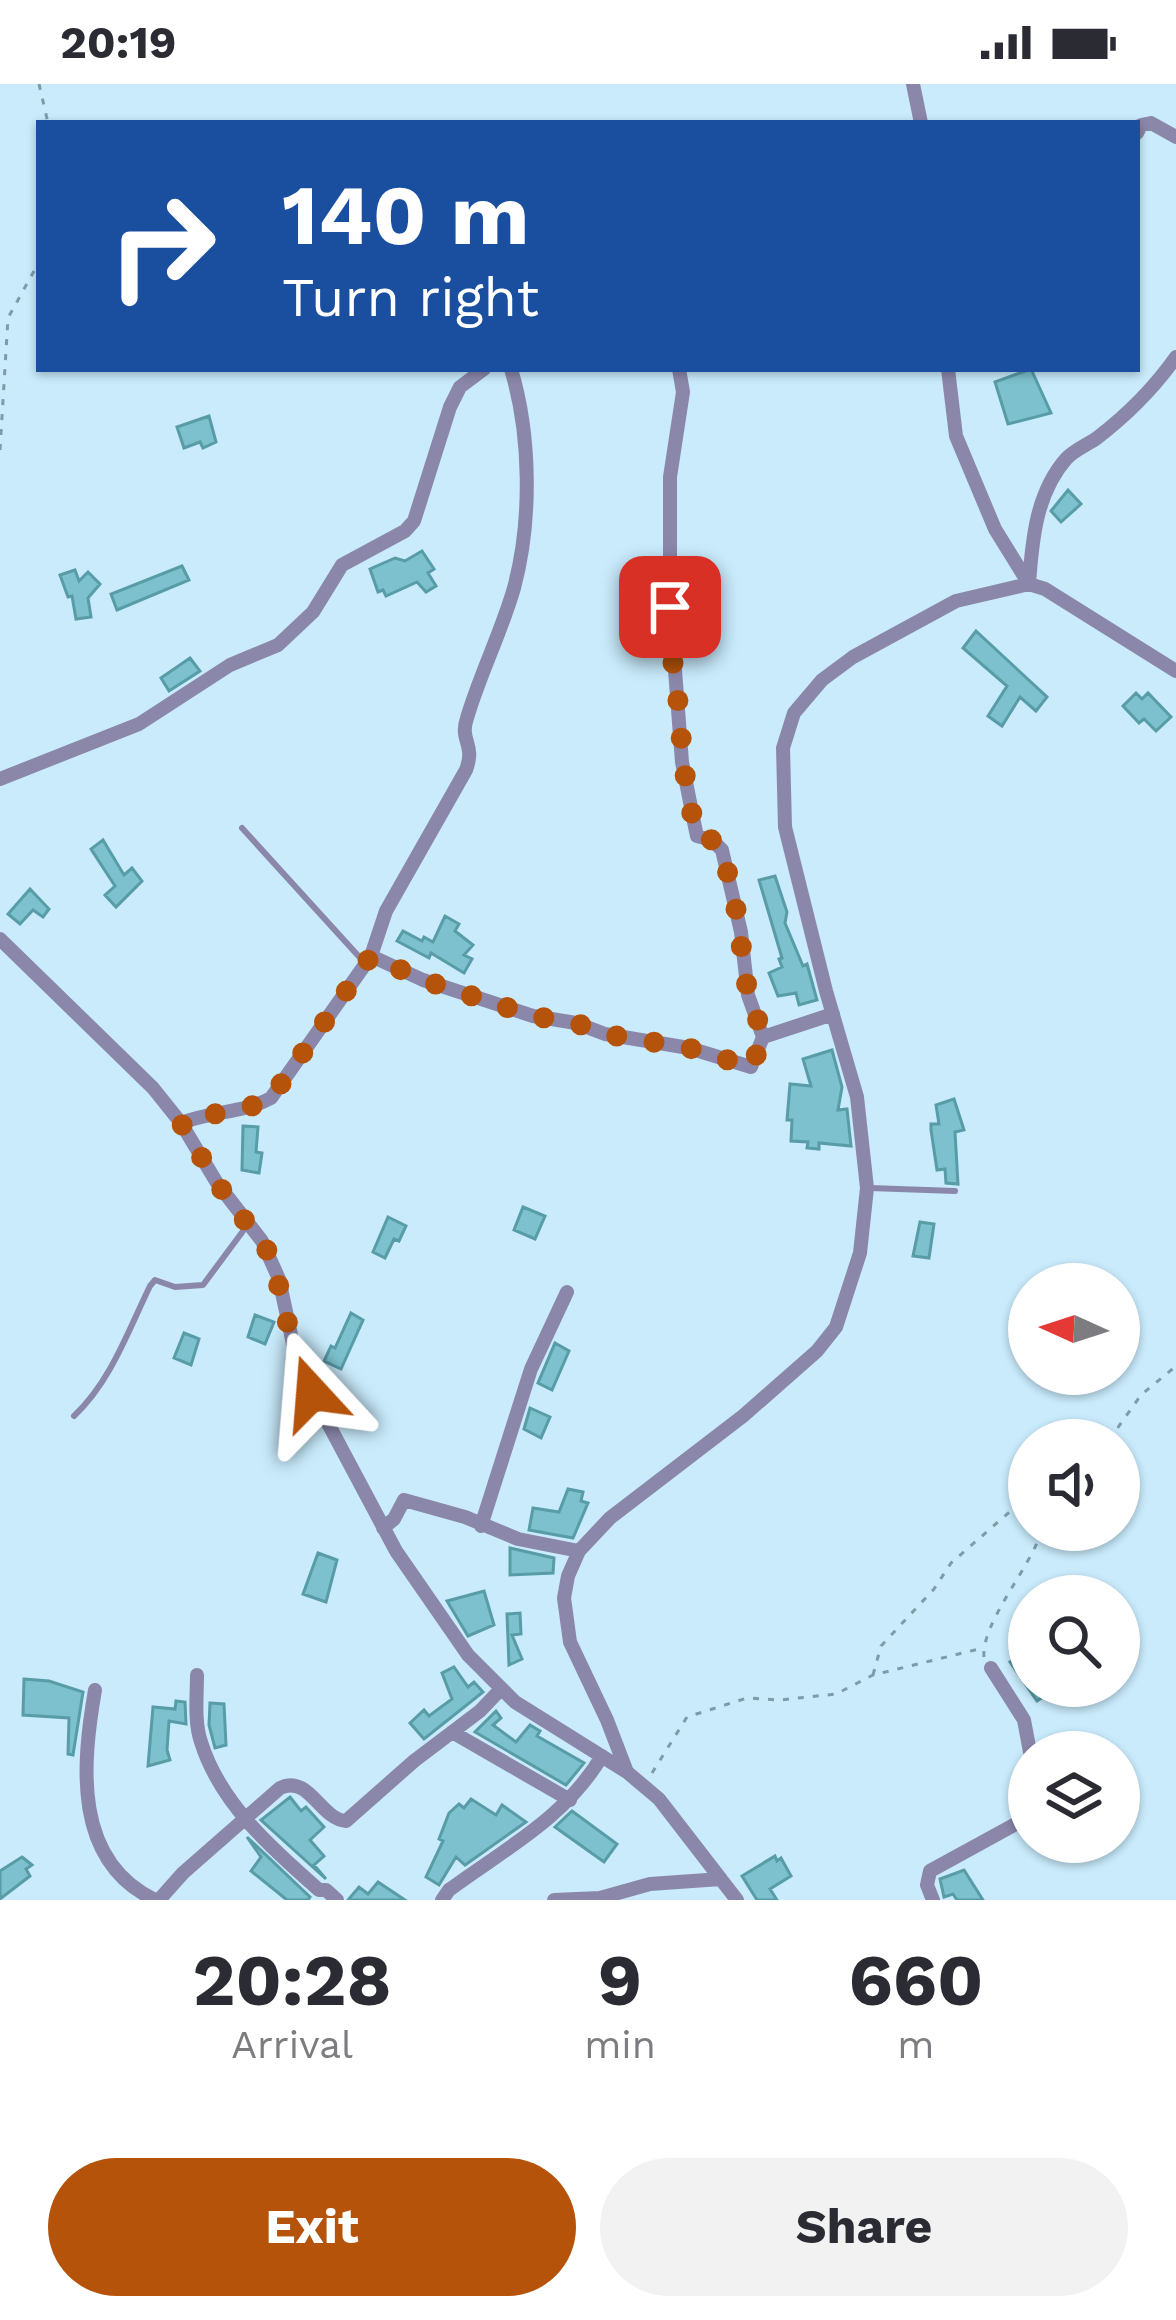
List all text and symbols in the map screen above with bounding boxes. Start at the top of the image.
text: 20:19 [60,16,177,69]
text: 140 m [282,166,530,264]
icon: right [84,168,240,324]
text: Turn right [282,266,539,329]
pin [619,556,721,658]
icon: arrive [637,574,703,640]
north arrow [1008,1263,1140,1395]
map controls [1008,1263,1140,1863]
position arrow [249,1330,375,1456]
button: sound [1008,1419,1140,1551]
button: search [1008,1575,1140,1707]
button: layers [1008,1731,1140,1863]
text: 20:28 [193,1938,392,2022]
text: 9 [598,1938,642,2022]
text: 660 [848,1938,983,2022]
text: Arrival [231,2022,353,2067]
text: min [584,2022,656,2067]
text: m [897,2022,935,2067]
button: Exit [48,2158,576,2296]
button: Share [600,2158,1128,2296]

